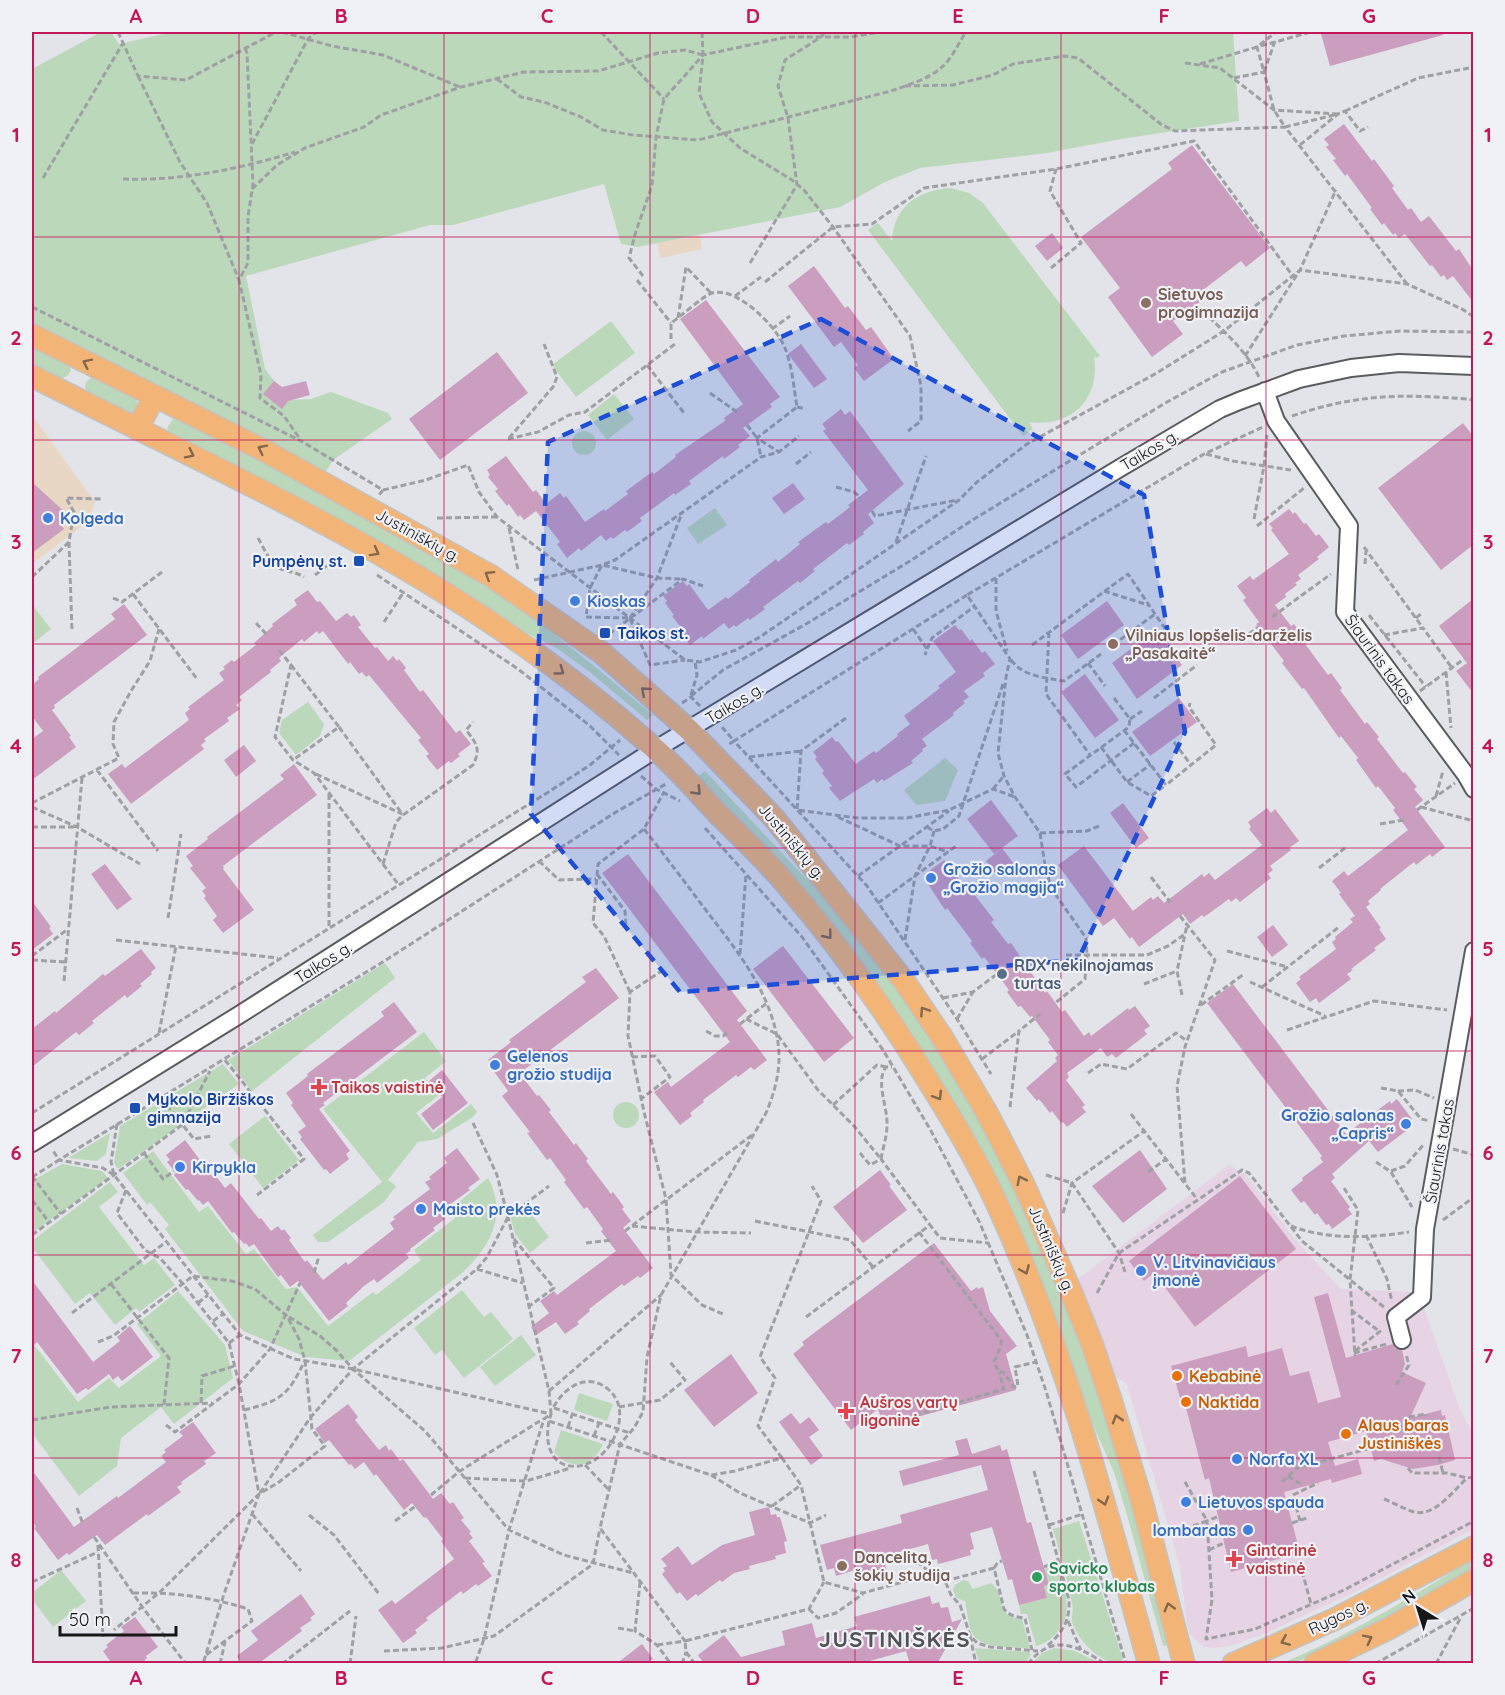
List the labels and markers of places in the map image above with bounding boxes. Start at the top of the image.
place label: Sietuvos progimnazija [1158,284,1259,322]
marker: Sietuvos progimnazija [1139,296,1153,310]
place label: Kolgeda [60,508,124,528]
marker: Kolgeda [41,511,55,525]
place label: Pumpėnų st. [252,551,347,571]
marker: Pumpėnų st. [352,554,366,568]
place label: Kioskas [587,591,646,611]
marker: Kioskas [568,594,582,608]
place label: Taikos st. [617,623,688,643]
place label: Vilniaus lopšelis-darželis „Pasakaitė“ [1125,625,1313,663]
marker: Taikos st. [598,626,612,640]
marker: Vilniaus lopšelis-darželis „Pasakaitė“ [1106,637,1120,651]
place label: Grožio salonas „Grožio magija“ [943,859,1064,897]
marker: Grožio salonas „Grožio magija“ [924,871,938,885]
place label: RDX nekilnojamas turtas [1014,955,1154,993]
marker: RDX nekilnojamas turtas [995,967,1009,981]
place label: Gelenos grožio studija [507,1046,612,1084]
marker: Gelenos grožio studija [488,1058,502,1072]
place label: Taikos vaistinė [331,1077,444,1097]
marker: Taikos vaistinė [312,1080,326,1094]
place label: Mykolo Biržiškos gimnazija [147,1089,274,1127]
marker: Mykolo Biržiškos gimnazija [128,1101,142,1115]
place label: Grožio salonas „Capris“ [1281,1105,1394,1143]
marker: Grožio salonas „Capris“ [1399,1117,1413,1131]
place label: Kirpykla [192,1157,256,1177]
marker: Kirpykla [173,1160,187,1174]
place label: Maisto prekės [433,1199,541,1219]
marker: Maisto prekės [414,1202,428,1216]
place label: V. Litvinavičiaus įmonė [1152,1252,1276,1290]
marker: V. Litvinavičiaus įmonė [1134,1264,1148,1278]
place label: Kebabinė [1189,1366,1261,1386]
marker: Kebabinė [1170,1369,1184,1383]
place label: Aušros vartų ligoninė [860,1392,958,1430]
place label: Naktida [1198,1392,1259,1412]
marker: Naktida [1179,1395,1193,1409]
marker: Aušros vartų ligoninė [837,1402,855,1420]
place label: Alaus baras Justiniškės [1358,1415,1449,1453]
marker: Alaus baras Justiniškės [1339,1427,1353,1441]
place label: Norfa XL [1249,1449,1319,1469]
marker: Norfa XL [1230,1452,1244,1466]
place label: Lietuvos spauda [1198,1492,1324,1512]
marker: Lietuvos spauda [1179,1495,1193,1509]
place label: lombardas [1153,1520,1236,1540]
marker: lombardas [1241,1523,1255,1537]
place label: Gintarinė vaistinė [1246,1540,1317,1578]
place label: Dancelita, šokių studija [854,1547,950,1585]
marker: Gintarinė vaistinė [1227,1552,1241,1566]
place label: Savicko sporto klubas [1049,1558,1155,1596]
marker: Dancelita, šokių studija [835,1559,849,1573]
marker: Savicko sporto klubas [1030,1570,1044,1584]

